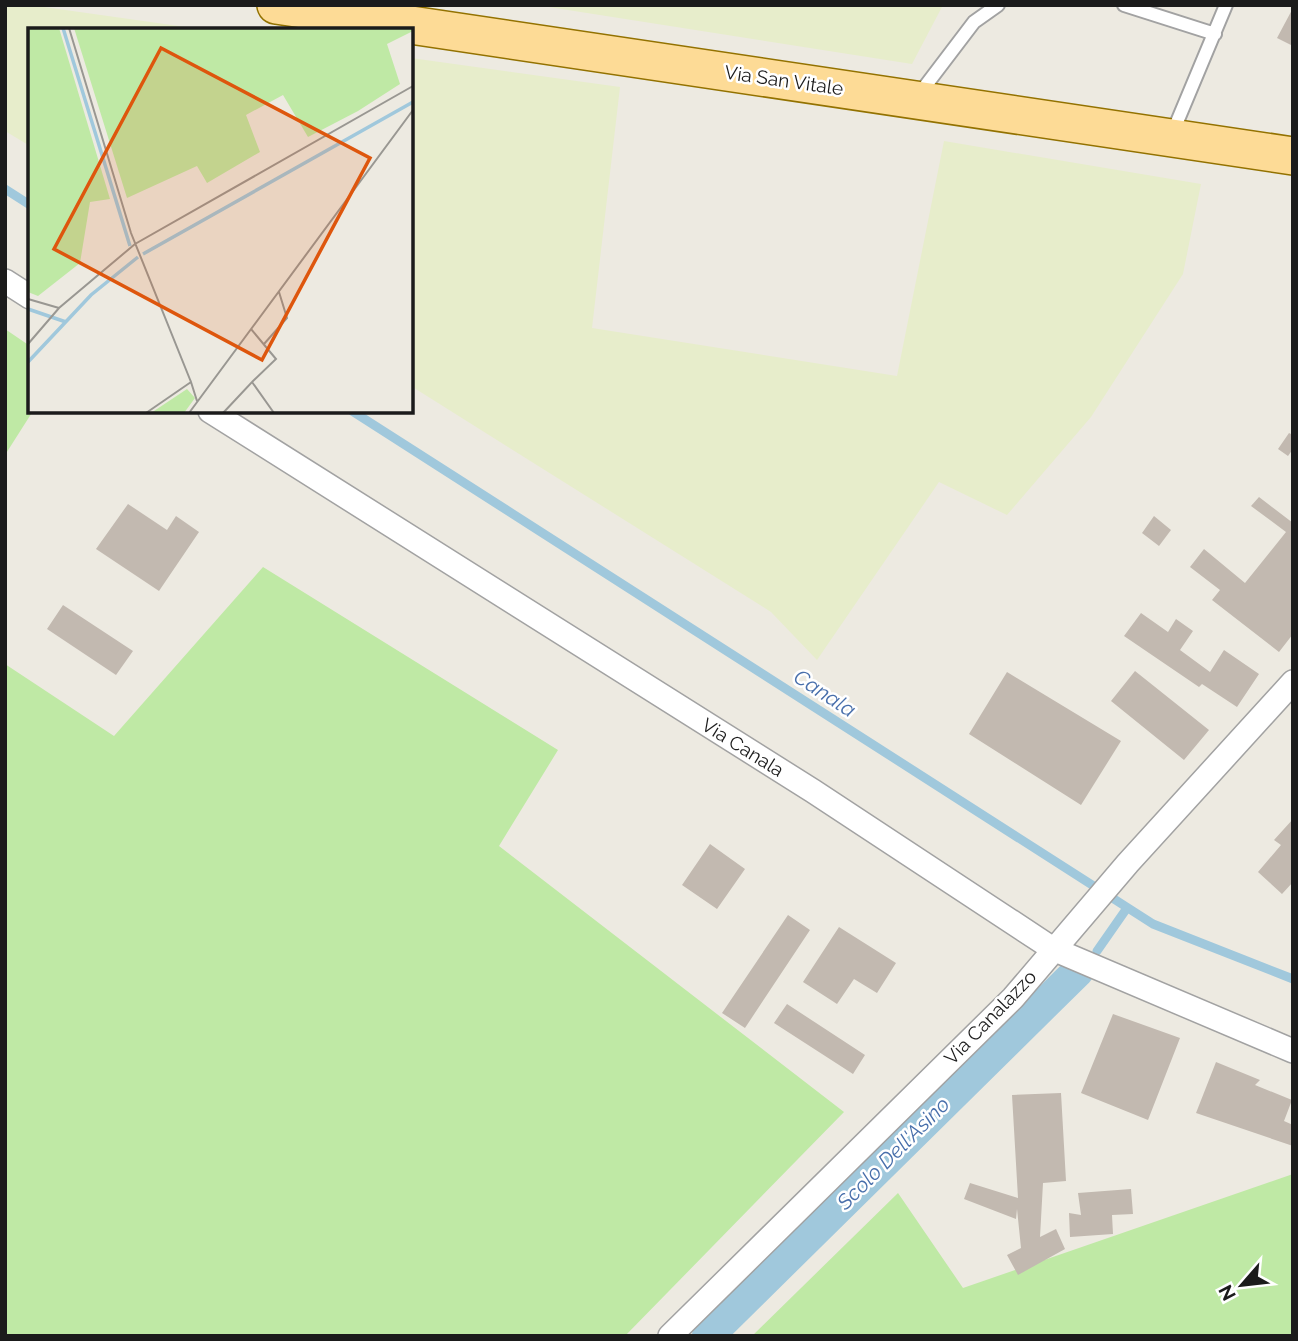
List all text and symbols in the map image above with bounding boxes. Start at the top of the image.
inset map [28,28,413,413]
street label: Via San Vitale [723,61,845,99]
water label: Canala [789,664,861,722]
street label: Via Canala [698,713,788,781]
street label: Via Canalazzo [940,965,1040,1069]
water label: Scolo Dell'Asino [831,1092,954,1215]
north arrow [1207,1250,1277,1320]
text: N [1214,1281,1240,1305]

